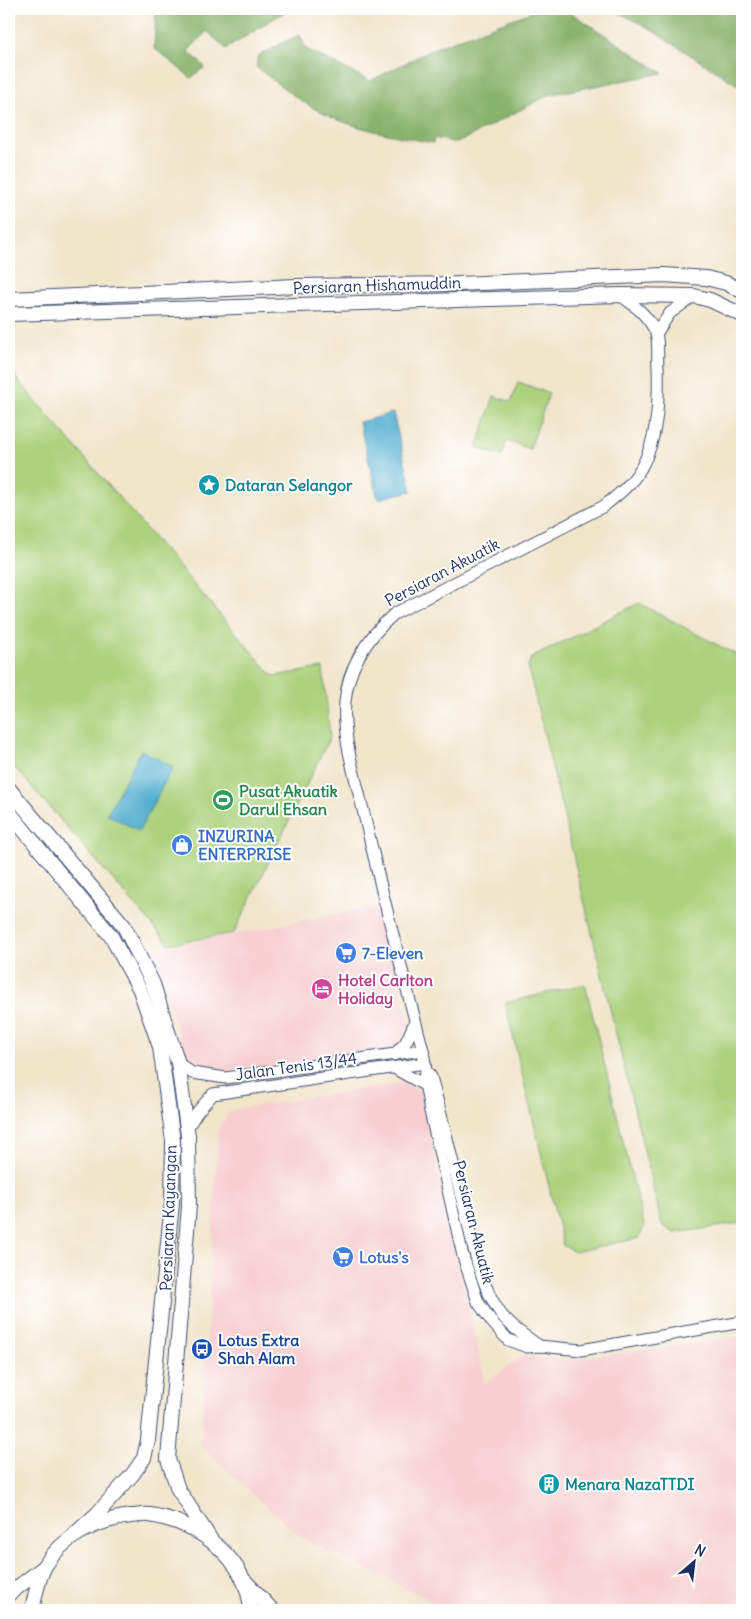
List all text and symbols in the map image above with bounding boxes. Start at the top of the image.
street label: Persiaran Hishamuddin [293,272,461,298]
place icon: Dataran Selangor [197,473,221,497]
place label: Dataran Selangor [225,475,353,496]
street label: Persiaran Akuatik [381,533,503,611]
place label: Pusat Akuatik Darul Ehsan [239,781,338,819]
sports icon: Pusat Akuatik Darul Ehsan [211,788,235,812]
place label: INZURINA ENTERPRISE [198,826,292,864]
shop icon: INZURINA ENTERPRISE [170,833,194,857]
supermarket icon: 7-Eleven [334,941,358,965]
place label: 7-Eleven [362,943,423,963]
place label: Hotel Carlton Holiday [338,970,433,1009]
hotel icon: Hotel Carlton Holiday [310,977,334,1001]
street label: Jalan Tenis 13/44 [234,1048,358,1084]
street label: Persiaran Kayangan [155,1145,181,1291]
street label: Persiaran Akuatik [449,1158,499,1286]
supermarket icon: Lotus's [331,1245,355,1269]
place label: Lotus's [359,1247,409,1267]
place label: Lotus Extra Shah Alam [218,1330,299,1368]
bus stop icon: Lotus Extra Shah Alam [190,1337,214,1361]
building icon: Menara NazaTTDI [537,1472,561,1496]
place label: Menara NazaTTDI [565,1474,695,1494]
north arrow [668,1536,718,1586]
text: N [692,1540,709,1561]

